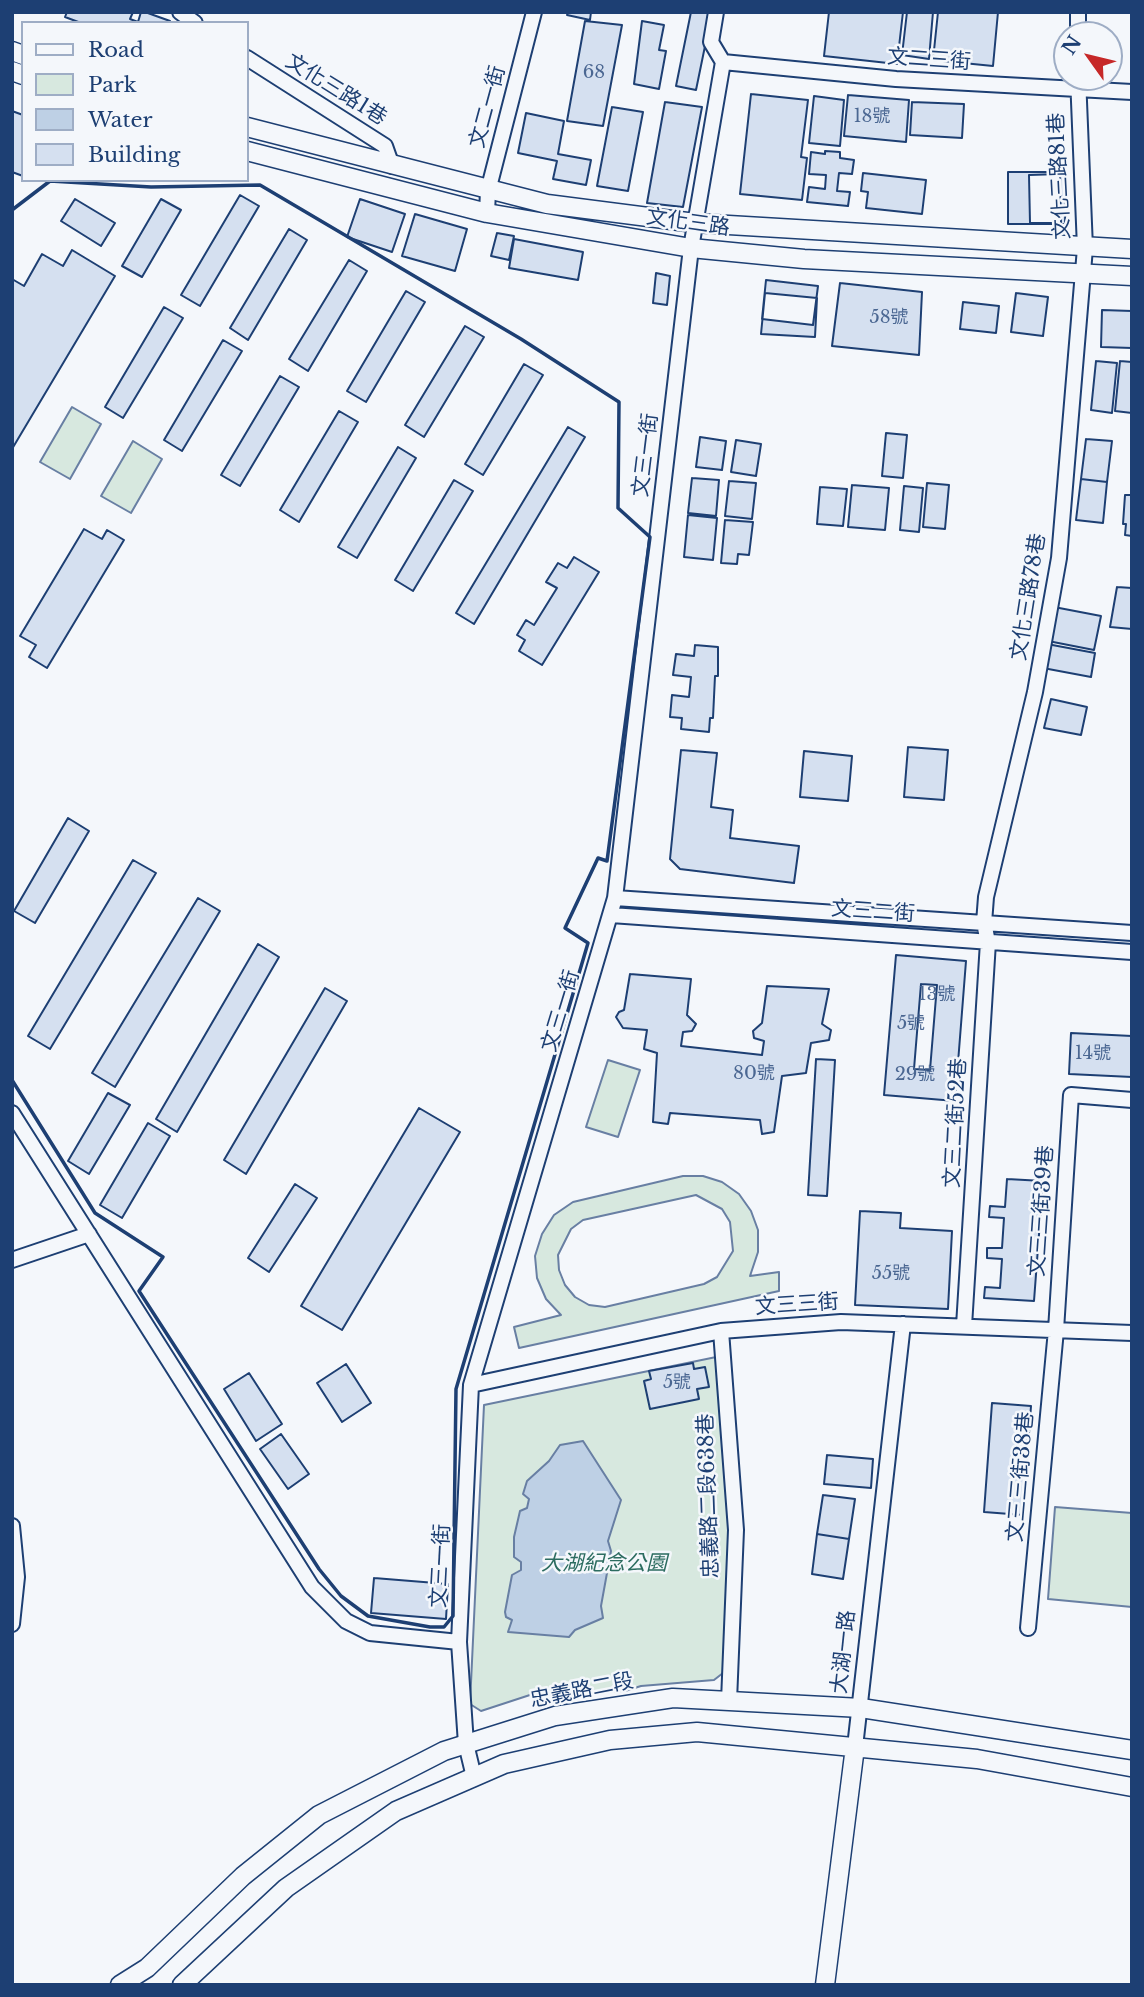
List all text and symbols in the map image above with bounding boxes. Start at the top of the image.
legend [21,21,248,182]
north arrow [1053,21,1123,91]
text: N [1057,31,1086,59]
text: Road [88,37,144,63]
street label: 文二三街 [886,45,972,75]
street label: 文化三路1巷 [281,49,391,131]
house number: 68 [583,62,605,84]
street label: 文二一街 [465,63,511,151]
text: Park [88,72,137,98]
house number: 18號 [854,106,890,128]
text: Water [88,107,152,133]
street label: 文化三路81巷 [1044,112,1076,240]
text: Building [88,142,180,168]
street label: 文化三路 [645,205,731,241]
house number: 58號 [869,307,909,329]
street label: 文三一街 [628,412,664,498]
street label: 文化三路78巷 [1007,532,1051,662]
street label: 文三二街 [830,897,916,927]
street label: 文三一街 [537,967,585,1055]
house number: 13號 [918,984,956,1006]
house number: 5號 [897,1013,925,1035]
house number: 14號 [1075,1043,1111,1065]
street label: 文三二街52巷 [940,1057,972,1189]
house number: 80號 [733,1063,775,1085]
house number: 29號 [895,1064,935,1086]
street label: 文三三街39巷 [1025,1145,1059,1277]
house number: 55號 [872,1263,910,1285]
street label: 文三三街 [754,1290,840,1320]
house number: 5號 [663,1372,691,1394]
street label: 文三三街38巷 [1003,1411,1039,1543]
street label: 忠義路二段638巷 [694,1413,724,1579]
street label: 文三一街 [426,1523,456,1609]
park label: 大湖紀念公園 [541,1551,667,1577]
street label: 大湖一路 [827,1609,861,1695]
street label: 忠義路二段 [528,1669,636,1713]

